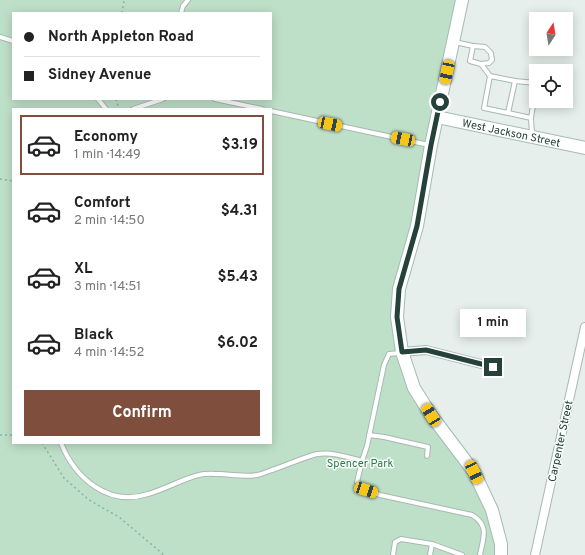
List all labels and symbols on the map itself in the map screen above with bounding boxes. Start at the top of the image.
north arrow [529,12,573,56]
car [439,59,455,85]
route start [431,93,449,111]
car [317,116,343,132]
street label: West Jackson Street [461,116,562,151]
car [390,131,416,147]
callout: 1 min [460,309,526,337]
route end [484,358,502,376]
street label: Carpenter Street [546,399,576,483]
car [420,402,442,428]
park label: Spencer Park [327,457,393,471]
car [463,459,485,485]
car [353,481,379,499]

